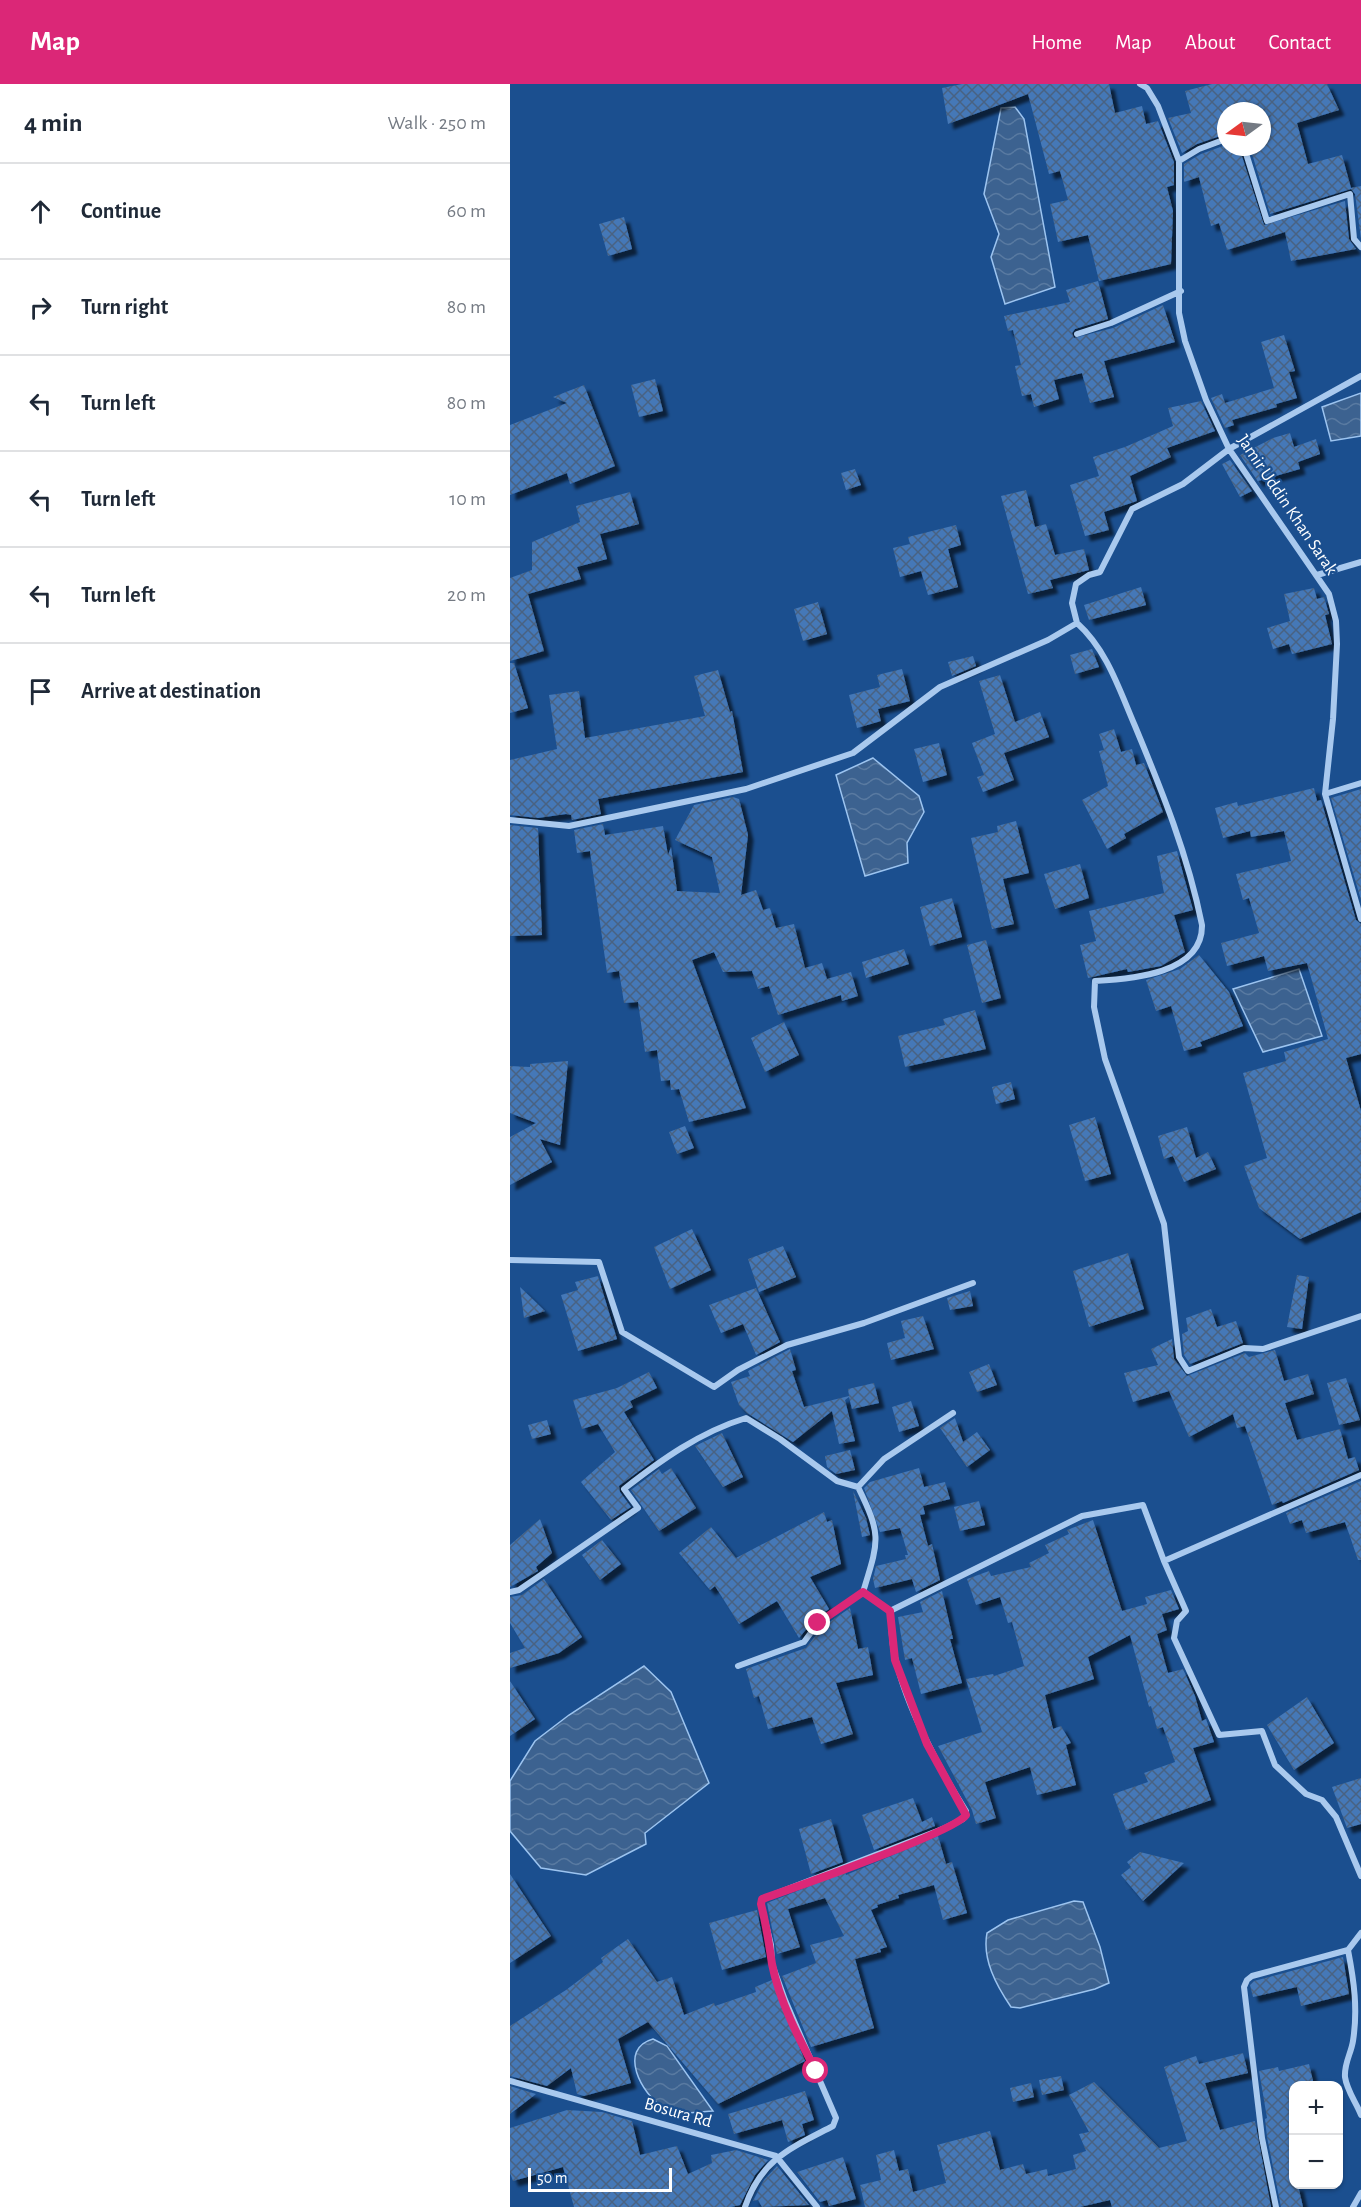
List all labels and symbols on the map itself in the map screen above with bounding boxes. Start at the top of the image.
north arrow [1217,102,1271,156]
street label: Jamir Uddin Khan Sarak [1233,432,1341,579]
route end [804,1609,830,1635]
route start [802,2057,828,2083]
street label: Bosura Rd [642,2095,714,2131]
scale bar [528,2165,672,2192]

